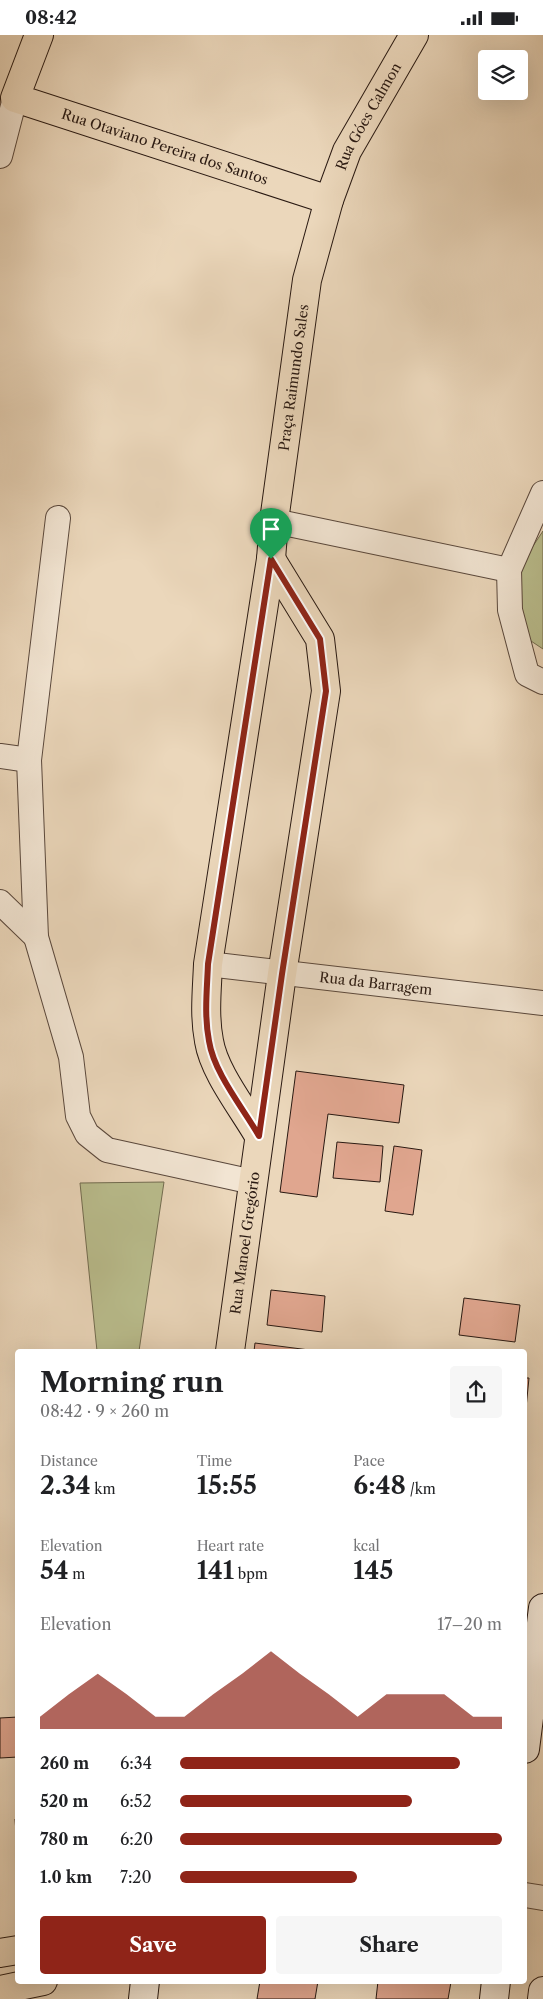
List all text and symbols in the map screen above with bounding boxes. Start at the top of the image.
text: 08:42 [25,6,77,29]
map controls [478,50,528,100]
button: layers [478,50,528,100]
street label: Rua Góes Calmon [332,59,405,173]
street label: Rua Otaviano Pereira dos Santos [59,105,270,189]
street label: Praça Raimundo Sales [275,303,313,452]
pin [250,508,292,559]
icon: arrive [257,515,285,543]
street label: Rua da Barragem [318,968,433,999]
street label: Rua Manoel Gregório [226,1171,264,1316]
text: Morning run [40,1365,224,1399]
button: share [450,1366,502,1418]
text: 08:42 · 9 × 260 m [40,1401,169,1421]
text: Distance [40,1452,98,1470]
text: Time [197,1452,232,1470]
text: Pace [353,1452,385,1470]
text: 2.34 [40,1470,91,1501]
text: 15:55 [197,1470,257,1501]
text: 6:48 [353,1470,406,1501]
text: km [91,1480,116,1498]
text: /km [406,1480,436,1498]
text: Elevation [40,1537,103,1555]
text: Heart rate [197,1537,264,1555]
text: kcal [353,1537,380,1555]
text: 54 [40,1555,69,1586]
text: 141 [197,1555,234,1586]
text: 145 [353,1555,393,1586]
text: m [69,1565,85,1583]
text: bpm [234,1565,268,1583]
text: Elevation [40,1614,111,1634]
text: 17–20 m [437,1614,502,1634]
text: 260 m [40,1753,89,1773]
text: 6:34 [120,1753,152,1773]
text: 520 m [40,1791,88,1811]
text: 6:52 [120,1791,152,1811]
text: 780 m [40,1829,88,1849]
text: 6:20 [120,1829,153,1849]
text: 1.0 km [40,1867,92,1887]
text: 7:20 [120,1867,152,1887]
button: Save [40,1916,266,1974]
button: Share [276,1916,502,1974]

